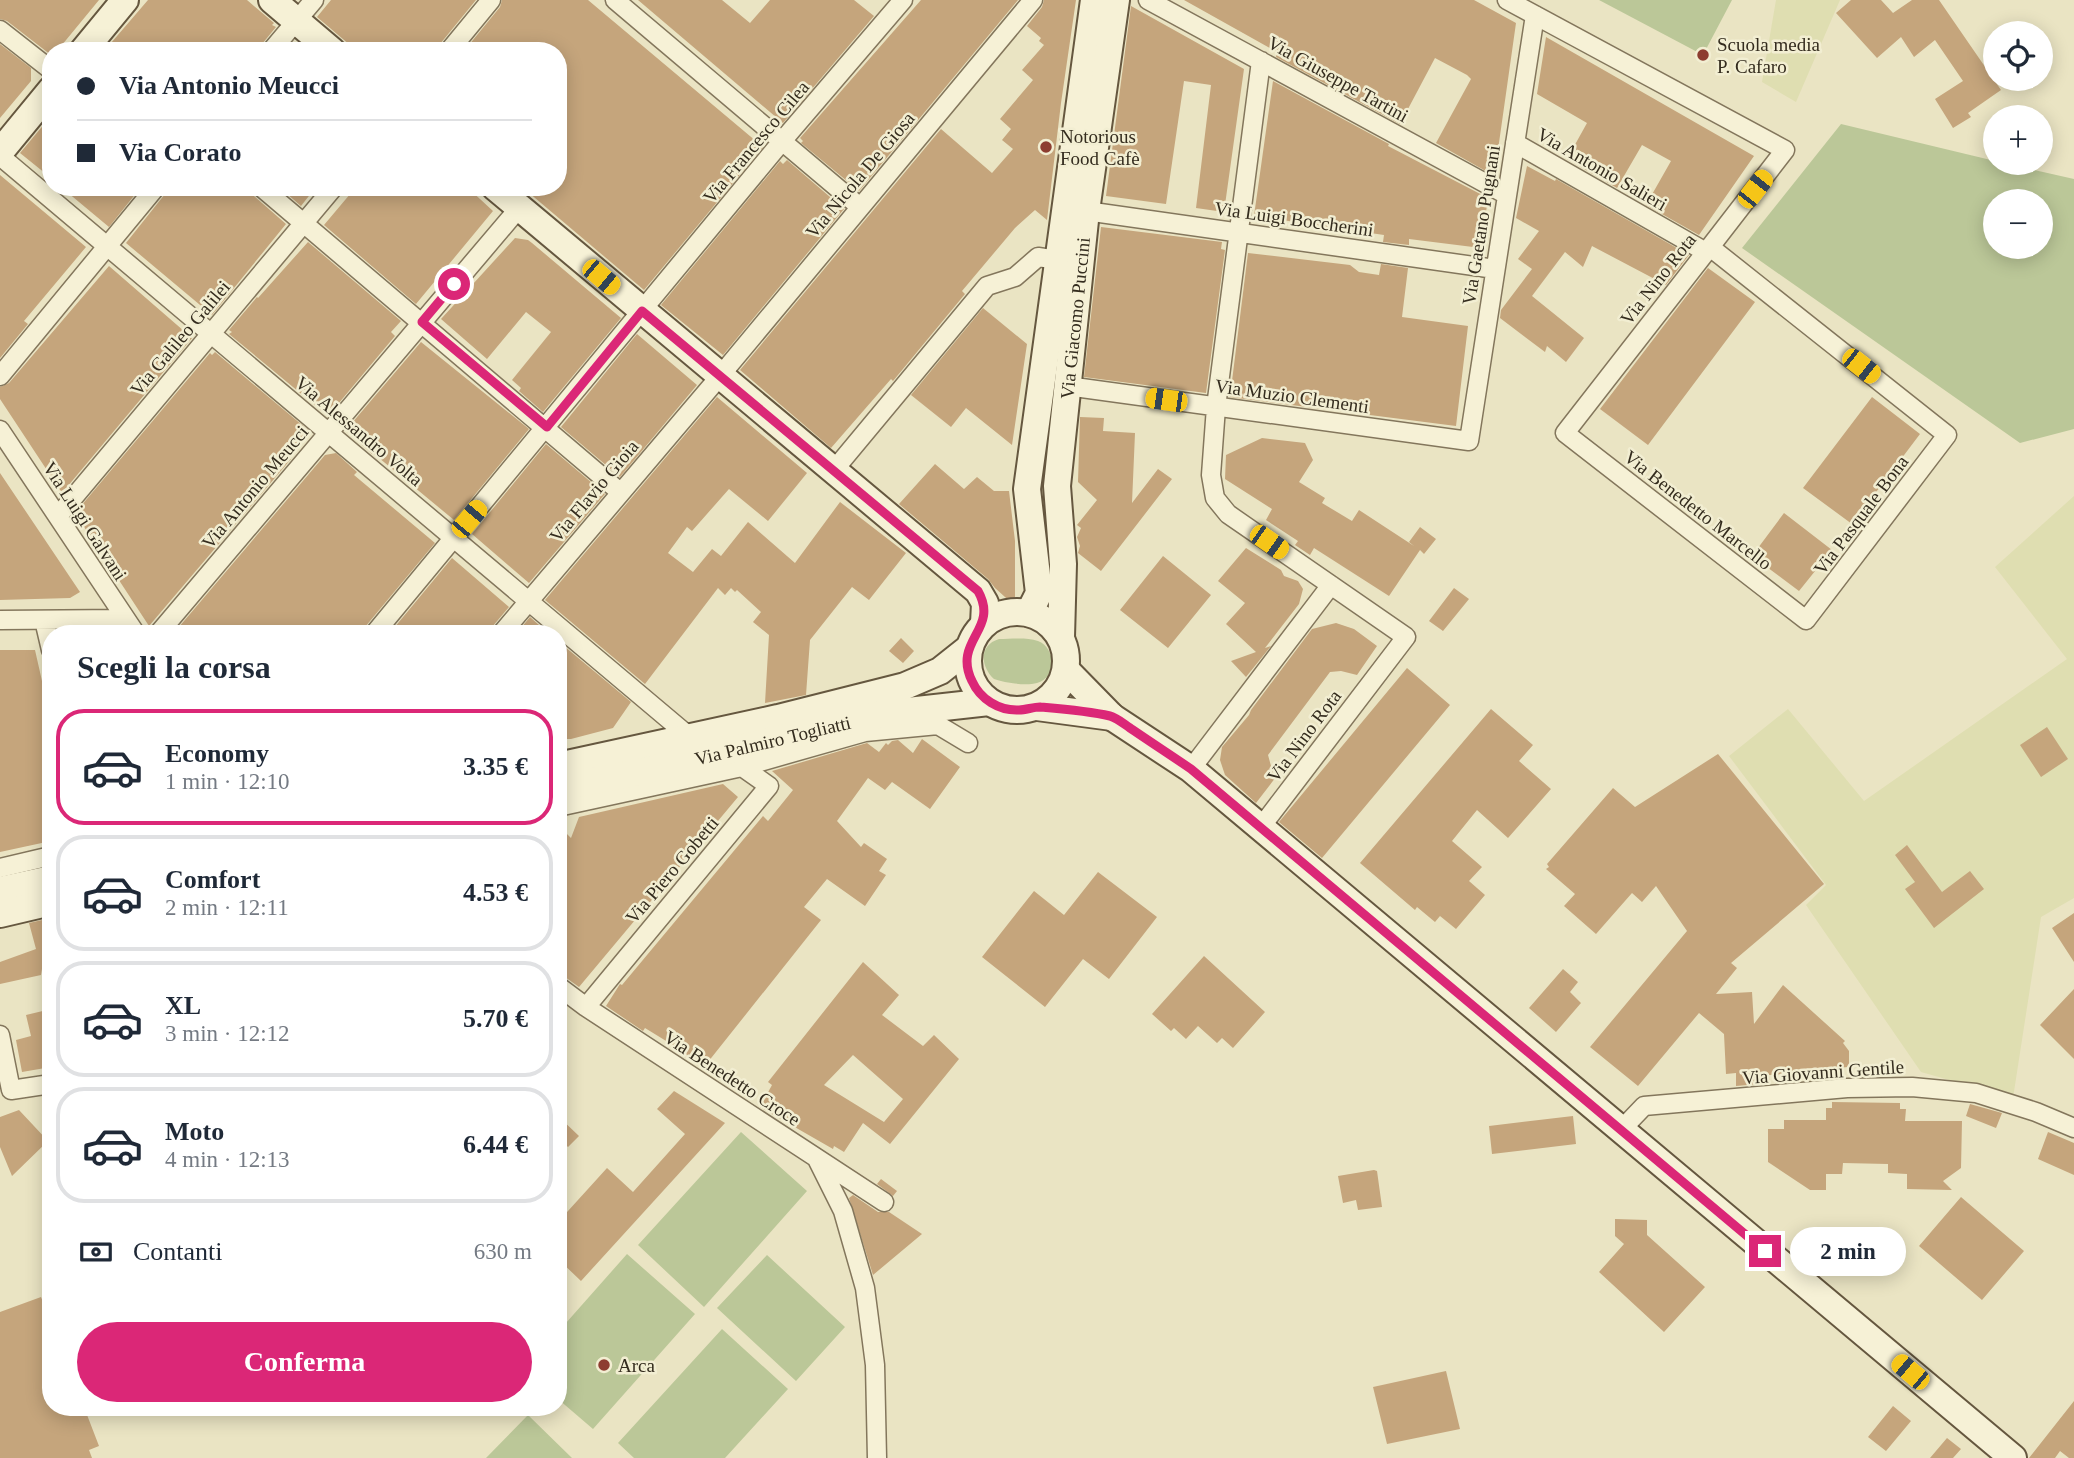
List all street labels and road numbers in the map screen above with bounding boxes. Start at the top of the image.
street label: Via Giuseppe Tartini [1264,32,1412,126]
street label: Via Francesco Cilea [699,76,814,207]
street label: Via Nicola De Giosa [801,107,919,242]
street label: Via Antonio Salieri [1533,123,1671,215]
street label: Via Gaetano Pugnani [1458,144,1504,306]
street label: Via Luigi Boccherini [1213,197,1375,241]
street label: Via Nino Rota [1616,229,1700,329]
street label: Via Giacomo Puccini [1056,236,1094,400]
street label: Via Galileo Galilei [126,276,234,400]
street label: Via Alessandro Volta [291,372,427,491]
street label: Via Muzio Clementi [1214,375,1370,417]
street label: Via Antonio Meucci [197,421,313,553]
street label: Via Flavio Gioia [545,435,643,546]
street label: Via Benedetto Marcello [1620,446,1776,574]
street label: Via Pasquale Bona [1809,451,1913,579]
street label: Via Luigi Galvani [39,458,131,584]
street label: Via Nino Rota [1263,685,1346,786]
street label: Via Palmiro Togliatti [693,711,853,769]
street label: Via Piero Gobetti [621,812,723,928]
street label: Via Benedetto Croce [660,1026,804,1130]
street label: Via Giovanni Gentile [1741,1056,1905,1088]

